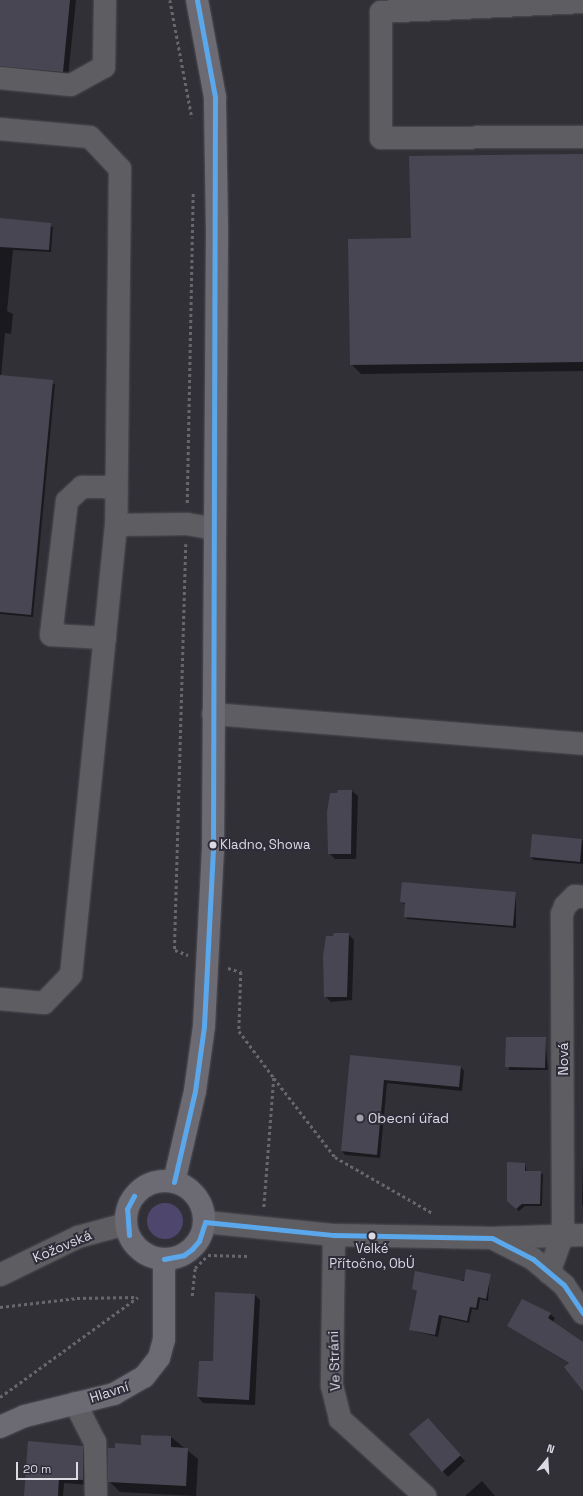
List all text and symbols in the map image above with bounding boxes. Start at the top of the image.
place label: Kladno, Showa [220,837,311,853]
marker: Kladno, Showa [208,840,218,850]
street label: Nová [555,1042,571,1076]
place label: Obecní úřad [368,1110,449,1126]
marker: Obecní úřad [355,1113,365,1123]
street label: Kožovská [30,1226,94,1266]
marker: Velké Přítočno, ObÚ [367,1231,377,1241]
place label: Velké Přítočno, ObÚ [329,1242,415,1273]
street label: Ve Stráni [325,1331,343,1391]
street label: Hlavní [87,1378,131,1406]
north arrow [527,1440,567,1480]
text: N [545,1441,556,1456]
scale bar [18,1454,80,1480]
text: 20 m [23,1461,51,1477]

